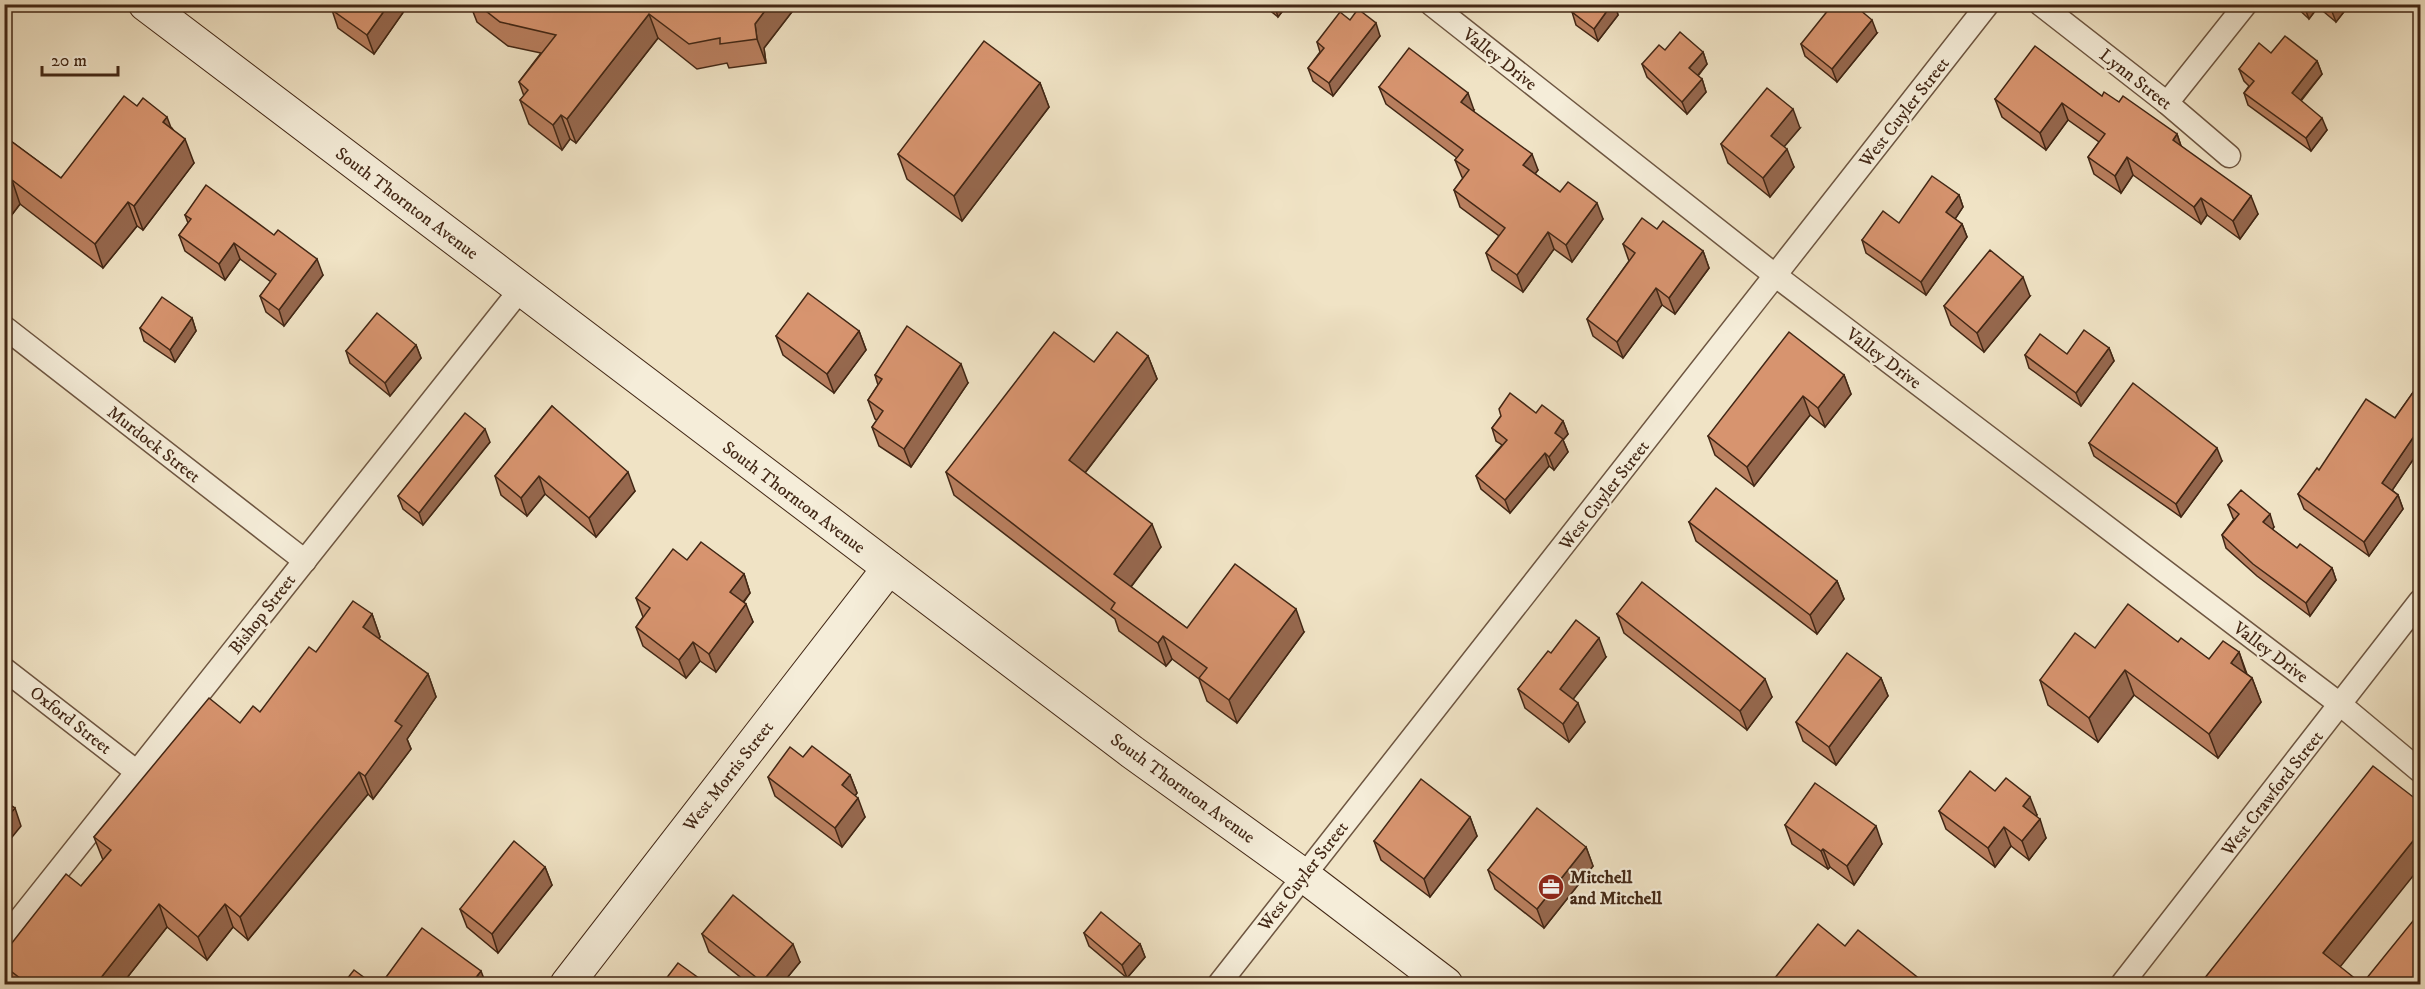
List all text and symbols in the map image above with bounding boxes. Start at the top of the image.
street label: Valley Drive [1457,23,1541,96]
scale bar [42,39,118,77]
street label: Lynn Street [2095,44,2176,115]
text: 20 m [51,50,87,72]
street label: West Cuyler Street [1854,53,1955,173]
street label: South Thornton Avenue [331,143,482,265]
street label: Valley Drive [1841,323,1925,394]
street label: Murdock Street [102,402,205,488]
street label: West Cuyler Street [1554,436,1655,556]
street label: South Thornton Avenue [718,437,869,559]
street label: Bishop Street [225,570,301,659]
street label: Valley Drive [2228,617,2312,688]
street label: Oxford Street [25,682,116,760]
street label: West Morris Street [678,717,779,837]
street label: West Crawford Street [2216,726,2329,861]
street label: South Thornton Avenue [1106,729,1259,849]
street label: West Cuyler Street [1253,817,1354,937]
place label: Mitchell and Mitchell [1570,867,1663,910]
office icon: Mitchell and Mitchell [1536,872,1566,902]

